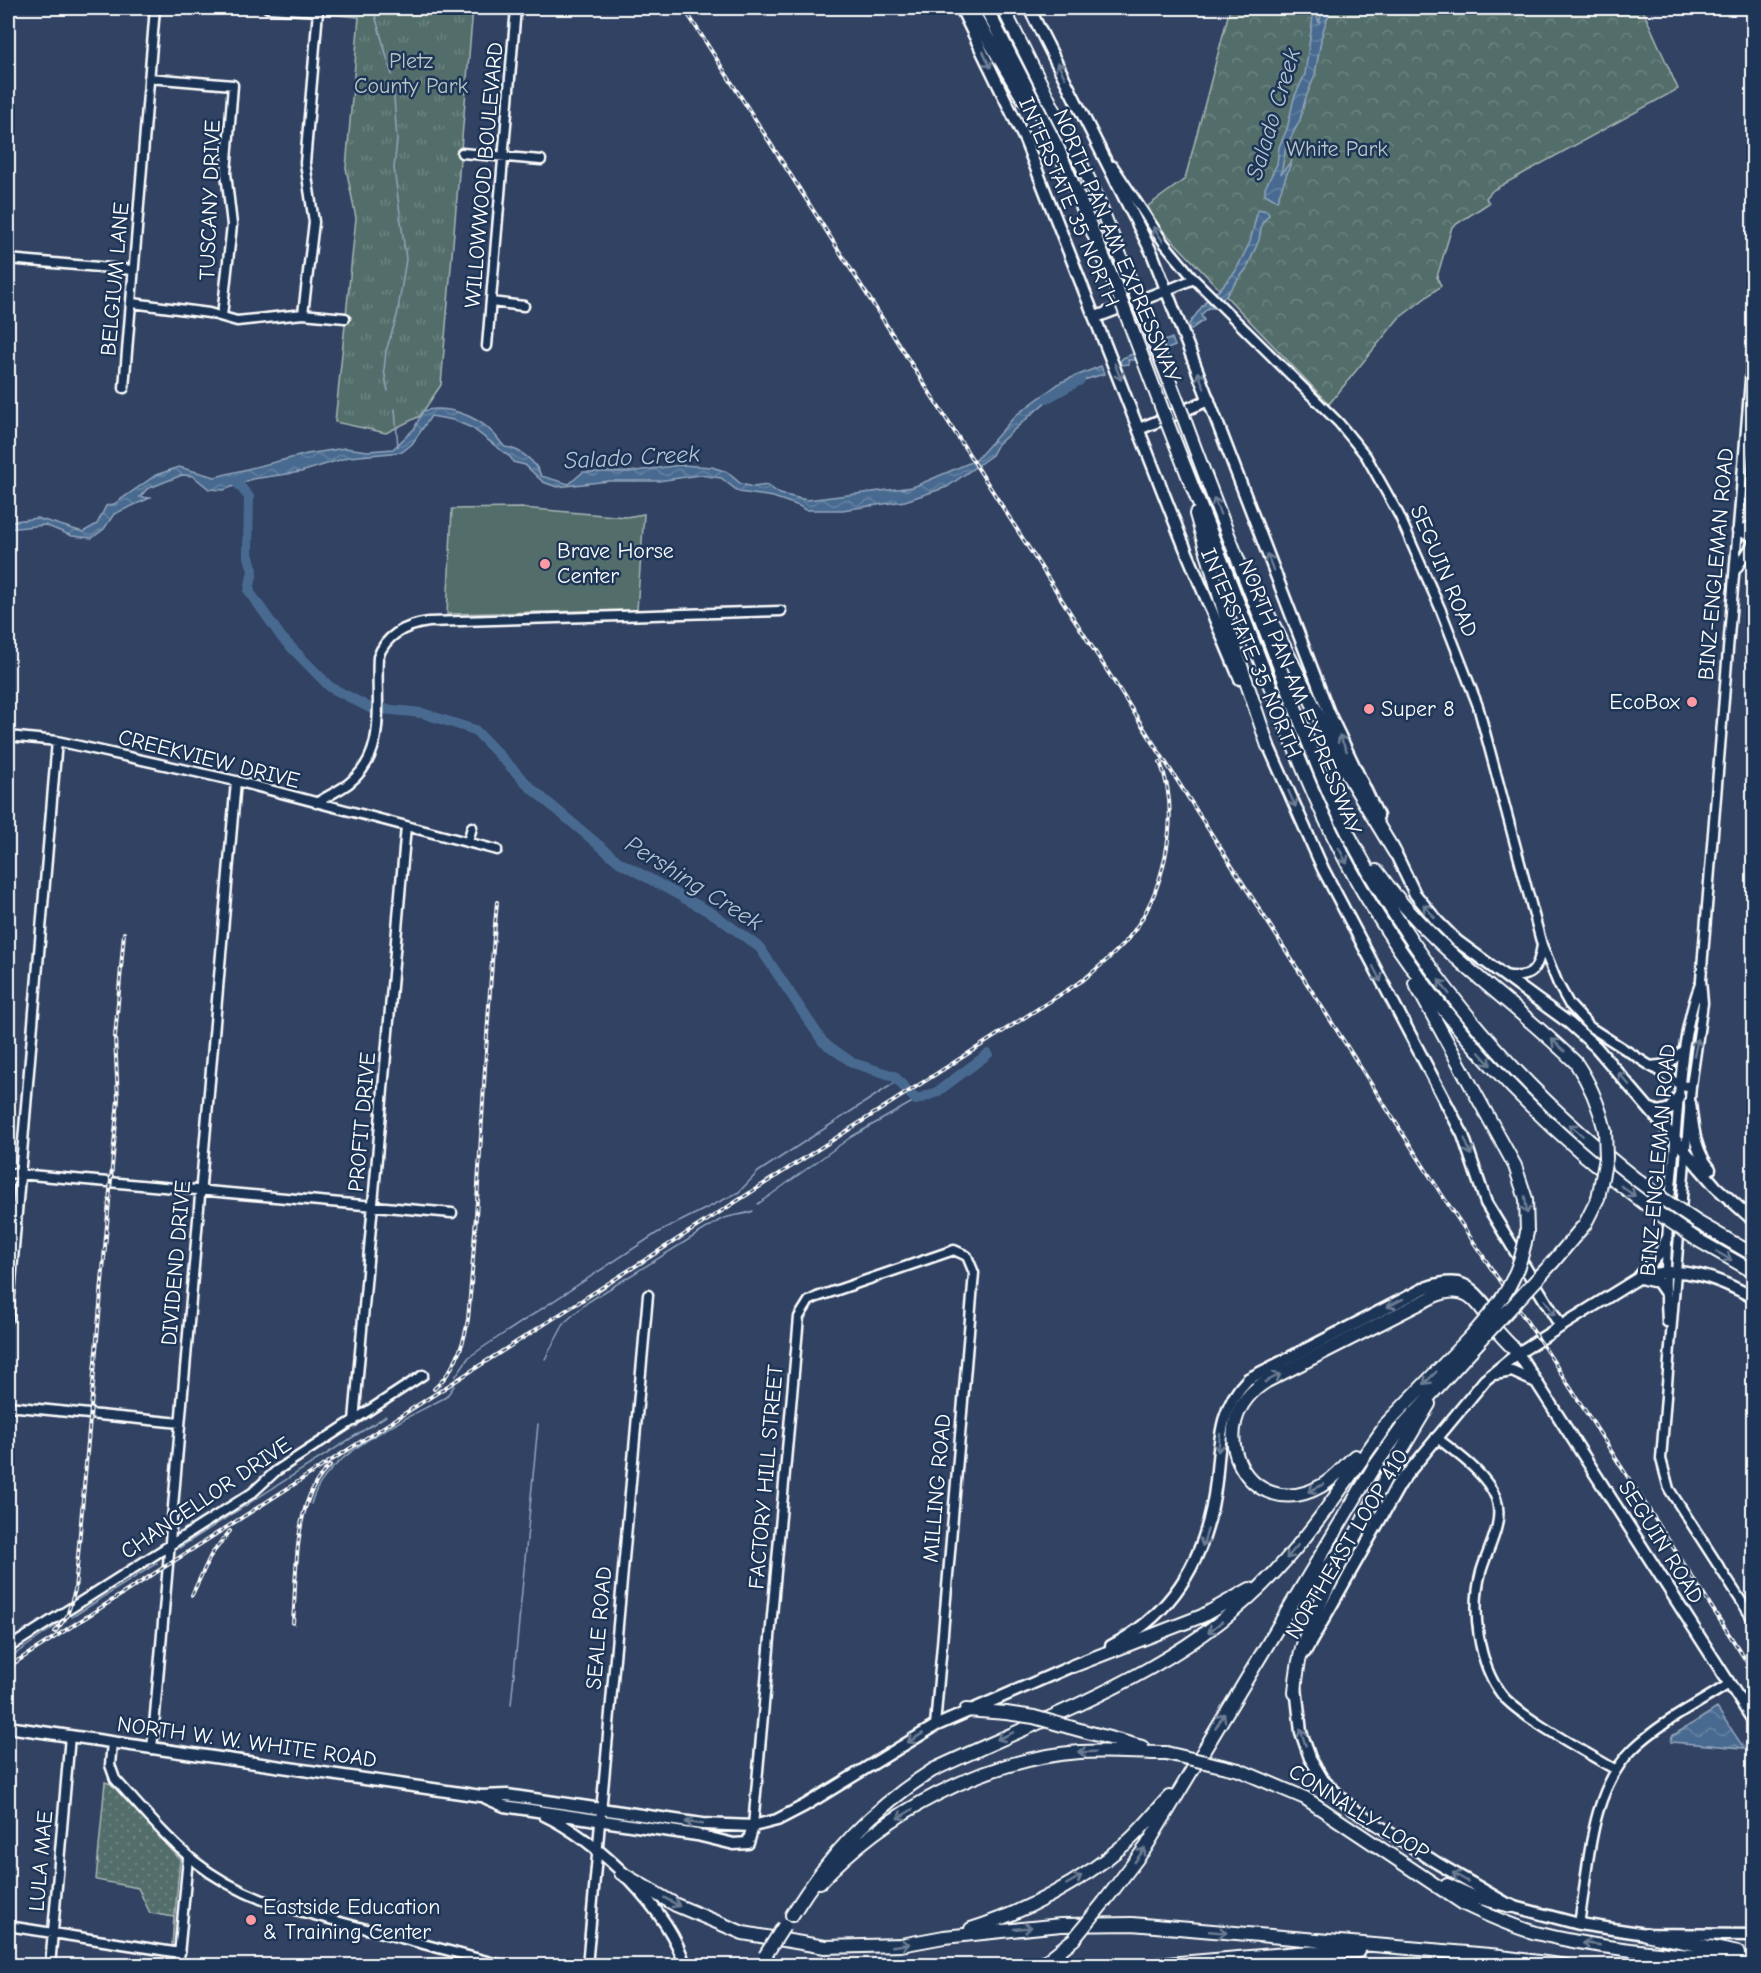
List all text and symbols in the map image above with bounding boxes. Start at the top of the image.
street label: WILLOWWOOD BOULEVARD [459,41,509,309]
water label: Salado Creek [1240,45,1306,183]
park label: Pletz County Park [354,48,468,99]
one-way arrow [982,50,994,68]
one-way arrow [1055,62,1066,80]
street label: INTERSTATE 35 NORTH [1013,93,1125,311]
street label: NORTH PAN AM EXPRESSWAY [1047,105,1187,387]
street label: TUSCANY DRIVE [194,119,226,281]
park label: White Park [1286,136,1388,162]
street label: BELGIUM LANE [95,201,135,357]
one-way arrow [1152,226,1164,242]
one-way arrow [1113,362,1124,381]
one-way arrow [1195,371,1206,390]
water label: Salado Creek [563,439,701,475]
street label: BINZ-ENGLEMAN ROAD [1693,447,1739,681]
one-way arrow [1211,497,1222,515]
street label: SEGUIN ROAD [1405,501,1483,641]
place label: Brave Horse Center [557,538,674,589]
street label: INTERSTATE 35 NORTH [1195,544,1307,762]
one-way arrow [1264,554,1275,572]
street label: NORTH PAN AM EXPRESSWAY [1233,555,1367,839]
marker: Brave Horse Center [538,557,552,571]
place label: EcoBox [1609,689,1681,715]
marker: EcoBox [1685,695,1699,709]
place label: Super 8 [1381,696,1455,722]
marker: Super 8 [1362,702,1376,716]
street label: CREEKVIEW DRIVE [116,724,302,794]
one-way arrow [1337,735,1349,753]
one-way arrow [1287,790,1298,808]
water label: Pershing Creek [620,830,768,937]
one-way arrow [1337,847,1349,864]
one-way arrow [1423,904,1436,920]
one-way arrow [1372,965,1384,983]
one-way arrow [1438,979,1450,995]
one-way arrow [1690,1037,1702,1056]
one-way arrow [1551,1038,1566,1052]
street label: BINZ-ENGLEMAN ROAD [1635,1043,1681,1277]
street label: PROFIT DRIVE [343,1051,381,1193]
one-way arrow [1478,1052,1492,1067]
one-way arrow [1617,1072,1631,1087]
one-way arrow [1569,1123,1584,1137]
one-way arrow [1463,1137,1474,1156]
street label: DIVIDEND DRIVE [156,1179,196,1347]
one-way arrow [1620,1185,1636,1198]
one-way arrow [1521,1194,1532,1214]
one-way arrow [1715,1250,1732,1262]
one-way arrow [1386,1298,1404,1309]
one-way arrow [1544,1299,1556,1316]
street label: FACTORY HILL STREET [743,1363,789,1590]
one-way arrow [1422,1370,1437,1385]
one-way arrow [1264,1372,1282,1383]
street label: MILLING ROAD [918,1413,956,1563]
street label: CHANCELLOR DRIVE [116,1431,296,1565]
one-way arrow [1213,1432,1224,1452]
street label: NORTHEAST LOOP 410 [1280,1444,1414,1644]
street label: SEGUIN ROAD [1613,1476,1709,1608]
one-way arrow [1307,1483,1325,1494]
one-way arrow [1198,1528,1209,1547]
one-way arrow [1285,1544,1299,1559]
street label: SEALE ROAD [581,1565,617,1691]
one-way arrow [1207,1620,1223,1633]
street label: NORTH W. W. WHITE ROAD [115,1711,379,1773]
one-way arrow [1214,1713,1226,1730]
one-way arrow [1297,1728,1308,1747]
one-way arrow [997,1731,1015,1743]
one-way arrow [907,1732,924,1744]
one-way arrow [1078,1746,1098,1757]
street label: CONNALLY LOOP [1284,1758,1434,1866]
street label: LULA MAE [24,1809,58,1913]
one-way arrow [897,1809,914,1821]
one-way arrow [685,1818,705,1829]
one-way arrow [1133,1848,1146,1864]
one-way arrow [1452,1871,1469,1883]
one-way arrow [1065,1874,1082,1886]
place label: Eastside Education & Training Center [263,1894,440,1945]
one-way arrow [663,1897,681,1908]
marker: Eastside Education & Training Center [244,1913,258,1927]
one-way arrow [1013,1922,1033,1933]
one-way arrow [1207,1927,1227,1938]
one-way arrow [1582,1938,1601,1949]
one-way arrow [891,1939,911,1950]

